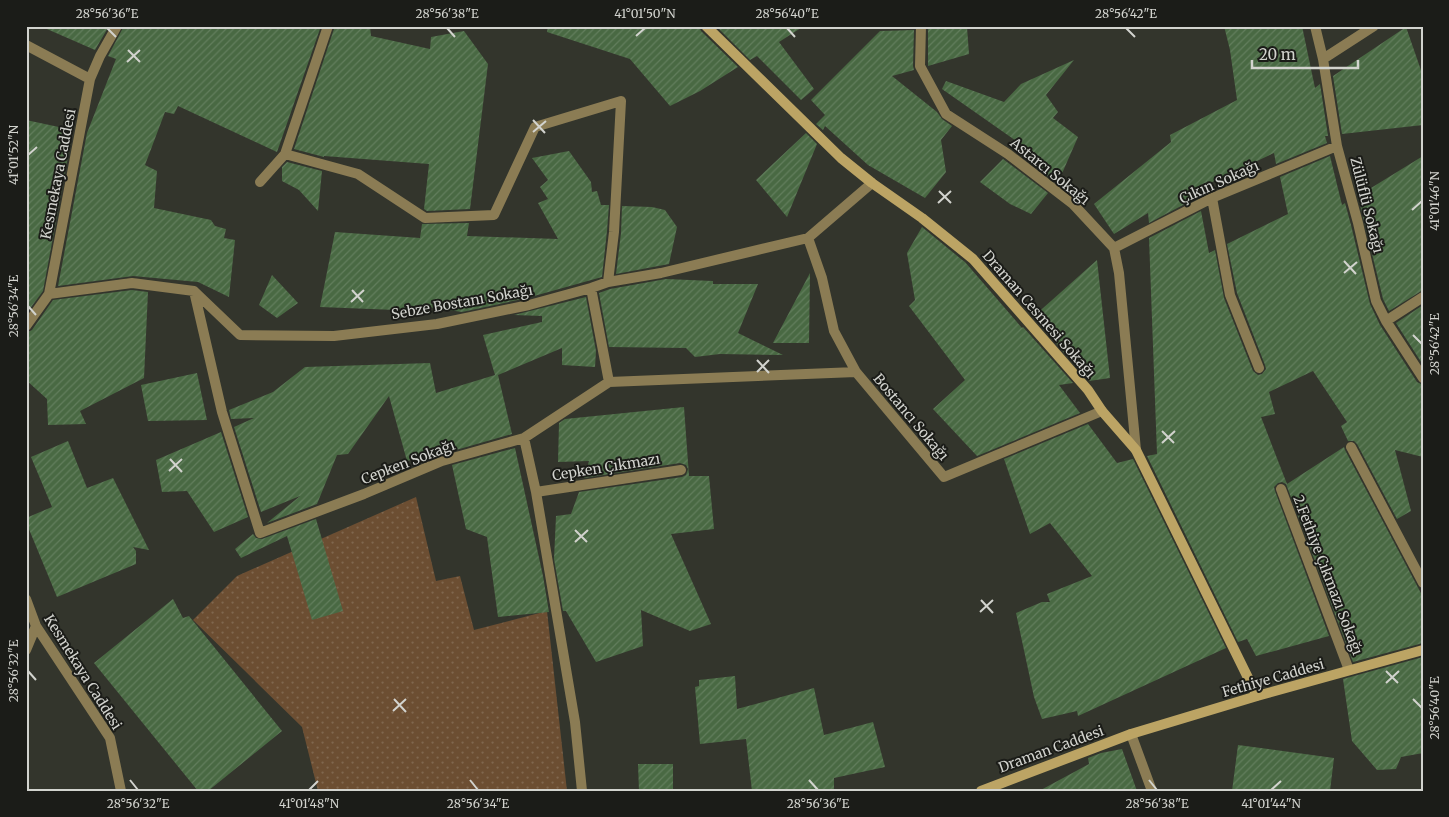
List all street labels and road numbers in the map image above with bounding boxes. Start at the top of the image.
street label: Kesmekaya Caddesi [37,107,80,241]
street label: Astarcı Sokağı [1006,133,1094,209]
street label: Zülüflü Sokağı [1346,155,1388,255]
street label: Çıkın Sokağı [1176,156,1262,208]
street label: Draman Cesmesi Sokağı [979,246,1100,382]
street label: Sebze Bostanı Sokağı [390,281,535,323]
street label: Bostancı Sokağı [869,370,953,465]
street label: Cepken Sokağı [358,436,458,488]
street label: Cepken Çıkmazı [551,450,662,484]
street label: 2.Fethiye Çıkmazı Sokağı [1289,493,1367,658]
street label: Kesmekaya Caddesi [40,611,126,733]
street label: Fethiye Caddesi [1220,655,1327,701]
street label: Draman Caddesi [996,721,1107,776]

